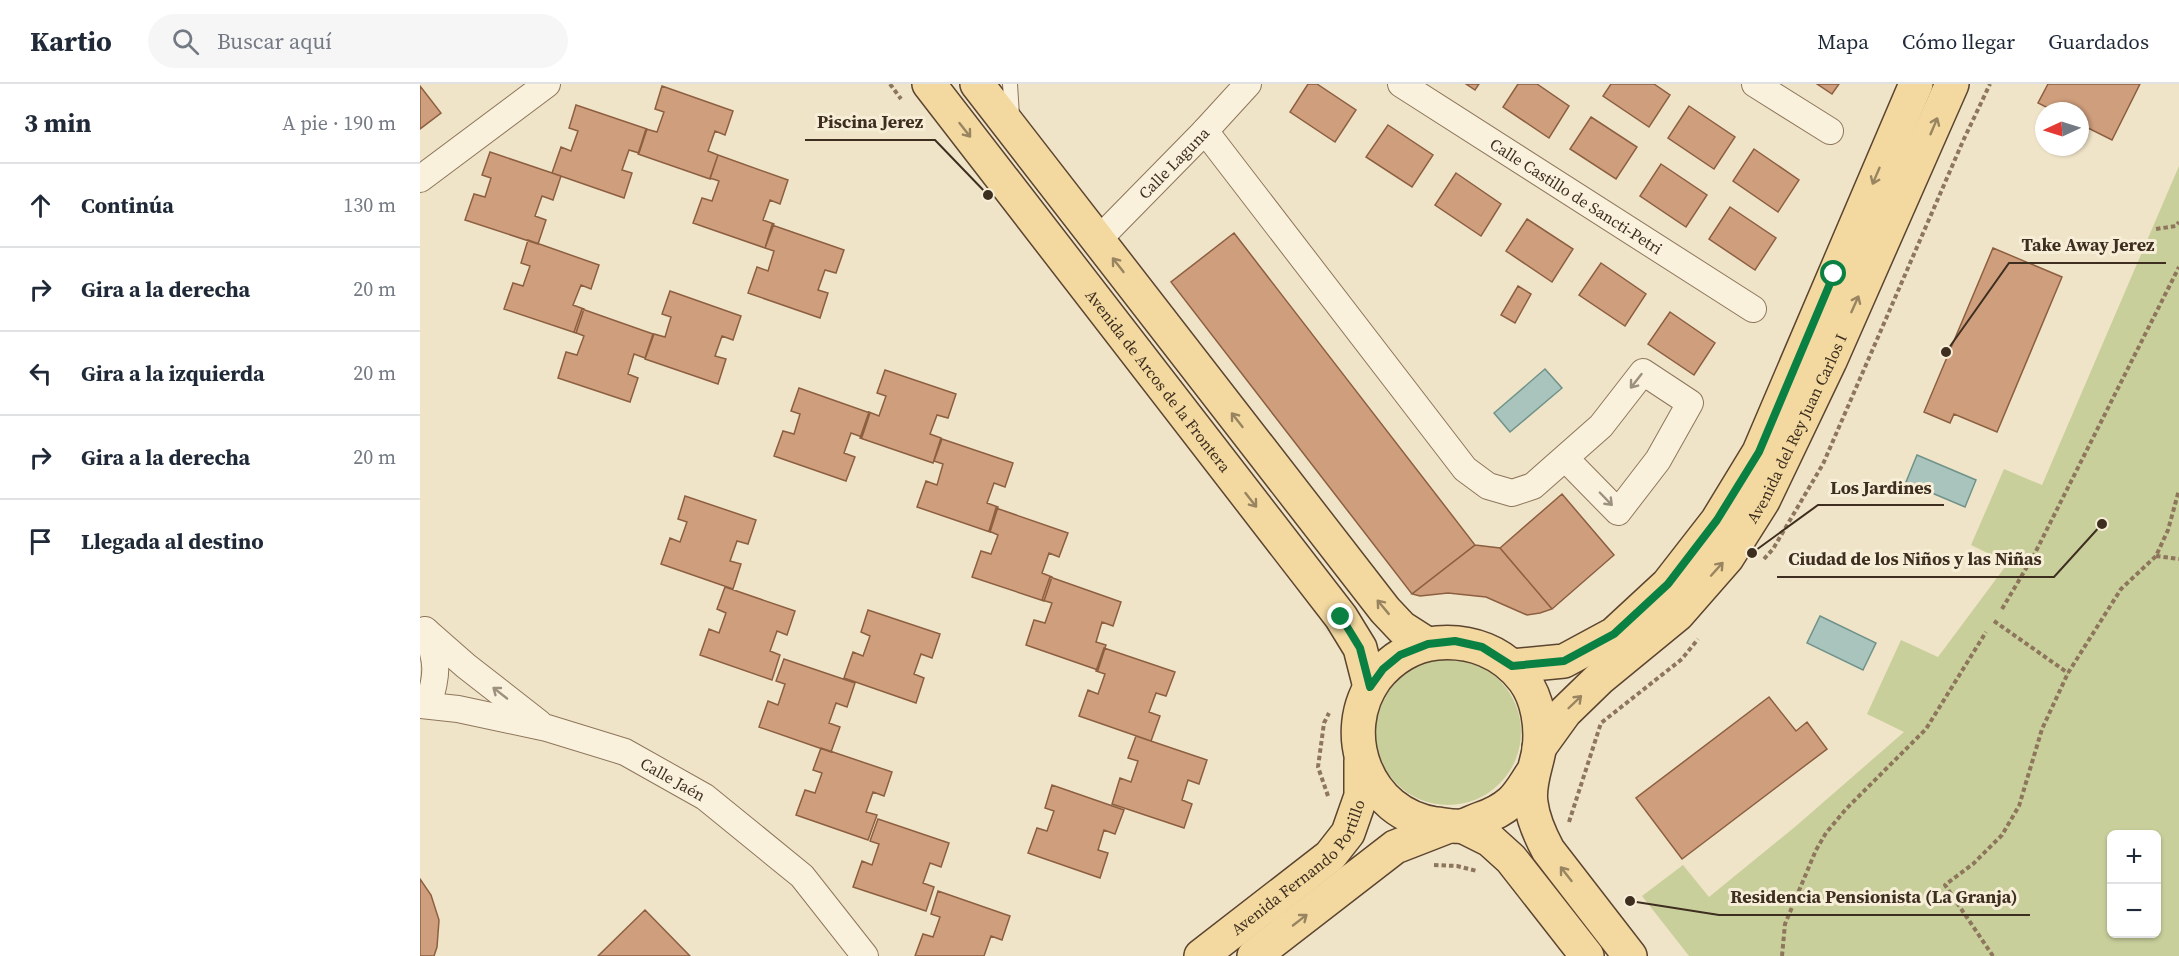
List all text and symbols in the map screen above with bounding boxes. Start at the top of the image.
search box [148,14,568,68]
text: Kartio [30,22,112,60]
icon: search [169,25,202,58]
text: Buscar aquí [217,26,332,56]
text: Mapa [1817,27,1869,56]
text: Cómo llegar [1902,27,2015,56]
text: Guardados [2048,27,2149,56]
north arrow [2035,102,2089,156]
callout: Piscina Jerez [805,104,935,140]
text: 3 min [24,105,91,141]
text: A pie · 190 m [282,109,396,137]
text: Piscina Jerez [817,109,924,134]
one-way arrow [1929,117,1940,136]
one-way arrow [958,122,971,138]
street label: Calle Laguna [1133,122,1215,204]
street label: Calle Castillo de Sancti-Petri [1486,133,1667,259]
one-way arrow [1870,167,1882,185]
icon: ahead [24,189,57,222]
text: Continúa [81,190,174,220]
text: 130 m [343,191,396,219]
callout: Take Away Jerez [2009,227,2166,263]
text: Take Away Jerez [2022,232,2155,257]
one-way arrow [1112,258,1124,274]
route start [1820,260,1846,286]
icon: right [24,273,57,306]
text: Gira a la derecha [81,274,250,304]
text: 20 m [353,275,396,303]
street label: Avenida de Arcos de la Frontera [1081,285,1237,477]
one-way arrow [1850,295,1861,314]
street label: Avenida del Rey Juan Carlos I [1741,330,1852,527]
icon: left [24,357,57,390]
text: Gira a la izquierda [81,358,265,388]
text: 20 m [353,359,396,387]
one-way arrow [1629,373,1642,389]
one-way arrow [1231,412,1244,428]
icon: right [24,441,57,474]
text: Gira a la derecha [81,442,250,472]
text: 20 m [353,443,396,471]
callout: Los Jardines [1818,469,1944,505]
text: Los Jardines [1830,475,1932,500]
one-way arrow [1245,492,1258,508]
one-way arrow [1599,492,1613,507]
icon: arrive [24,525,57,558]
text: Llegada al destino [81,526,264,556]
callout: Ciudad de los Niños y las Niñas [1777,541,2054,577]
text: Ciudad de los Niños y las Niñas [1788,546,2042,571]
one-way arrow [1710,562,1724,577]
one-way arrow [1376,600,1390,615]
route end [1327,603,1353,629]
one-way arrow [492,687,508,700]
one-way arrow [1567,695,1582,710]
street label: Calle Jaén [637,752,710,806]
street label: Avenida Fernando Portillo [1226,796,1370,940]
map controls [2107,830,2161,938]
button: + [2107,830,2161,884]
one-way arrow [1560,866,1573,882]
callout: Residencia Pensionista (La Granja) [1719,879,2030,915]
text: Residencia Pensionista (La Granja) [1730,884,2018,909]
button: − [2107,884,2161,938]
one-way arrow [1291,914,1307,926]

